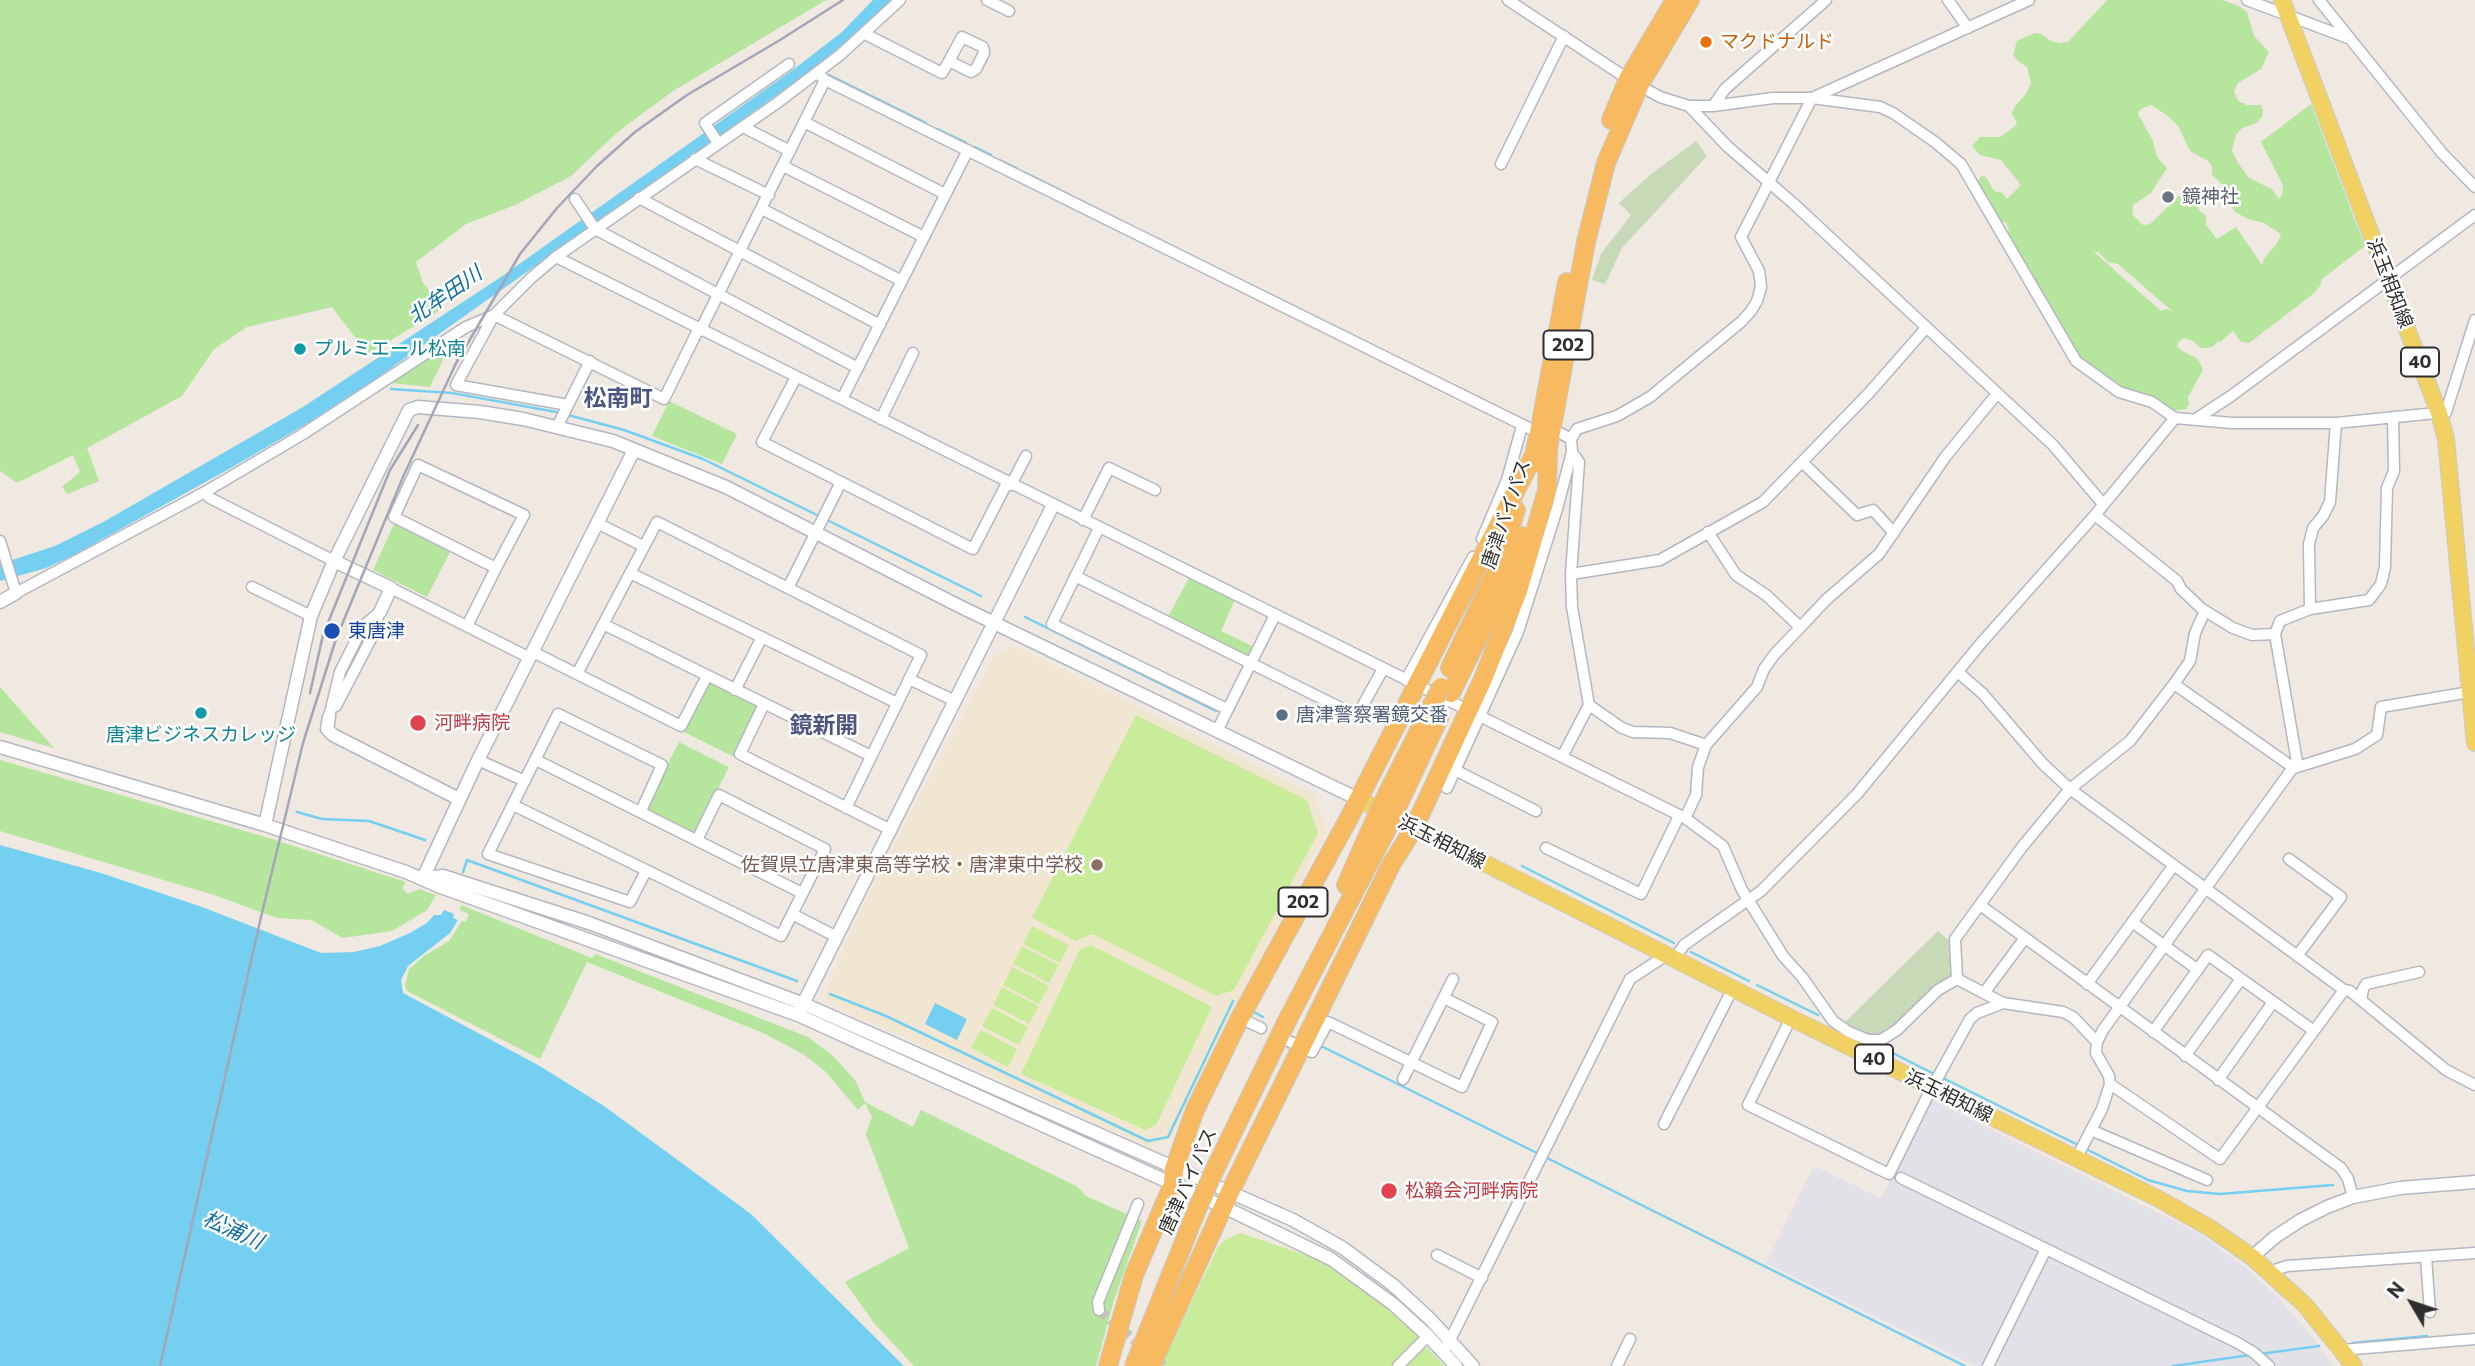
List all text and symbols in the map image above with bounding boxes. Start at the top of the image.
place label: マクドナルド [1720,31,1834,53]
marker: マクドナルド [1698,34,1714,50]
place label: 鏡神社 [2182,186,2239,208]
marker: 鏡神社 [2160,189,2176,205]
street label: 浜玉相知線 [2362,235,2418,331]
water label: 北牟田川 [403,261,487,329]
road number: 202 [1544,330,1592,360]
place label: プルミエール松南 [314,338,466,360]
marker: プルミエール松南 [292,341,308,357]
road number: 40 [2401,348,2439,376]
district label: 松南町 [584,384,652,412]
street label: 唐津バイパス [1477,456,1535,572]
place label: 東唐津 [348,620,405,642]
marker: 東唐津 [322,621,342,641]
place label: 唐津警察署鏡交番 [1296,704,1448,726]
marker: 唐津ビジネスカレッジ [193,705,209,721]
marker: 唐津警察署鏡交番 [1274,707,1290,723]
district label: 鏡新開 [790,711,858,739]
place label: 河畔病院 [434,712,510,734]
marker: 河畔病院 [408,713,428,733]
place label: 唐津ビジネスカレッジ [106,724,296,746]
street label: 浜玉相知線 [1395,810,1489,874]
place label: 佐賀県立唐津東高等学校・唐津東中学校 [741,854,1083,876]
marker: 佐賀県立唐津東高等学校・唐津東中学校 [1089,857,1105,873]
road number: 202 [1278,888,1328,917]
road number: 40 [1855,1044,1893,1074]
street label: 浜玉相知線 [1901,1065,1997,1127]
street label: 唐津バイパス [1154,1124,1222,1238]
place label: 松籟会河畔病院 [1405,1180,1538,1202]
marker: 松籟会河畔病院 [1379,1181,1399,1201]
water label: 松浦川 [199,1206,267,1254]
north arrow [2377,1268,2447,1338]
text: N [2382,1277,2409,1302]

